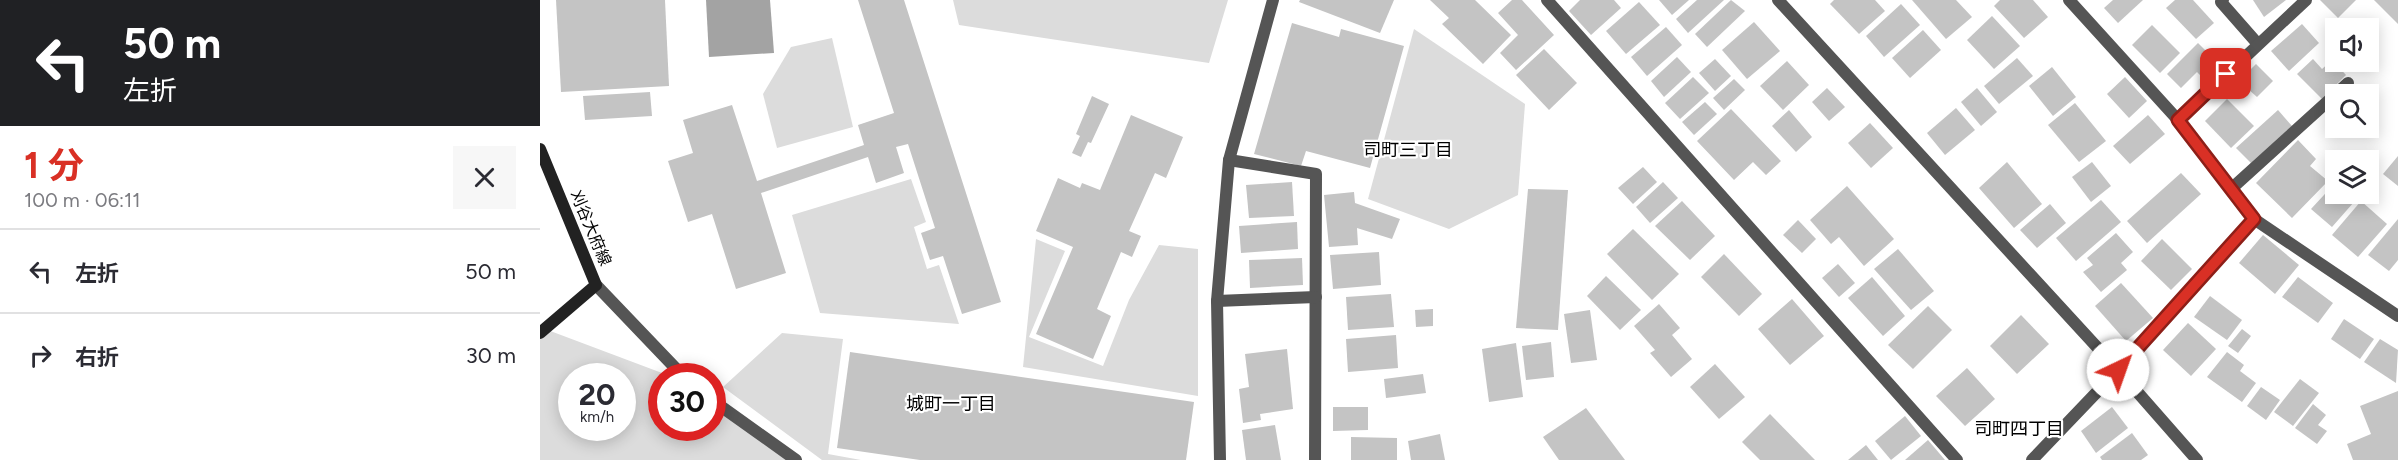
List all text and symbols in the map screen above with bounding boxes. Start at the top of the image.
text: 50 m [123,18,221,69]
map controls [2325,18,2379,204]
button: sound [2325,18,2379,72]
icon: left [24,24,102,102]
pin [2200,48,2251,99]
icon: arrive [2209,57,2242,90]
text: 左折 [123,74,177,107]
button: search [2325,84,2379,138]
district label: 司町三丁目 [1363,139,1453,161]
text: 1 分 [24,144,84,187]
button: close [453,146,516,209]
button: layers [2325,150,2379,204]
street label: 刈谷大府線 [567,187,615,269]
text: 100 m · 06:11 [24,188,141,212]
icon: left [24,255,57,288]
text: 50 m [465,258,516,285]
text: 左折 [75,260,119,287]
position arrow [2086,338,2150,402]
icon: right [24,339,57,372]
text: 30 m [466,342,516,369]
text: 右折 [75,344,119,371]
speed limit sign: 30 [648,363,726,441]
text: 20 [579,376,615,413]
district label: 城町一丁目 [906,393,996,415]
text: km/h [580,408,614,426]
district label: 司町四丁目 [1974,418,2064,440]

